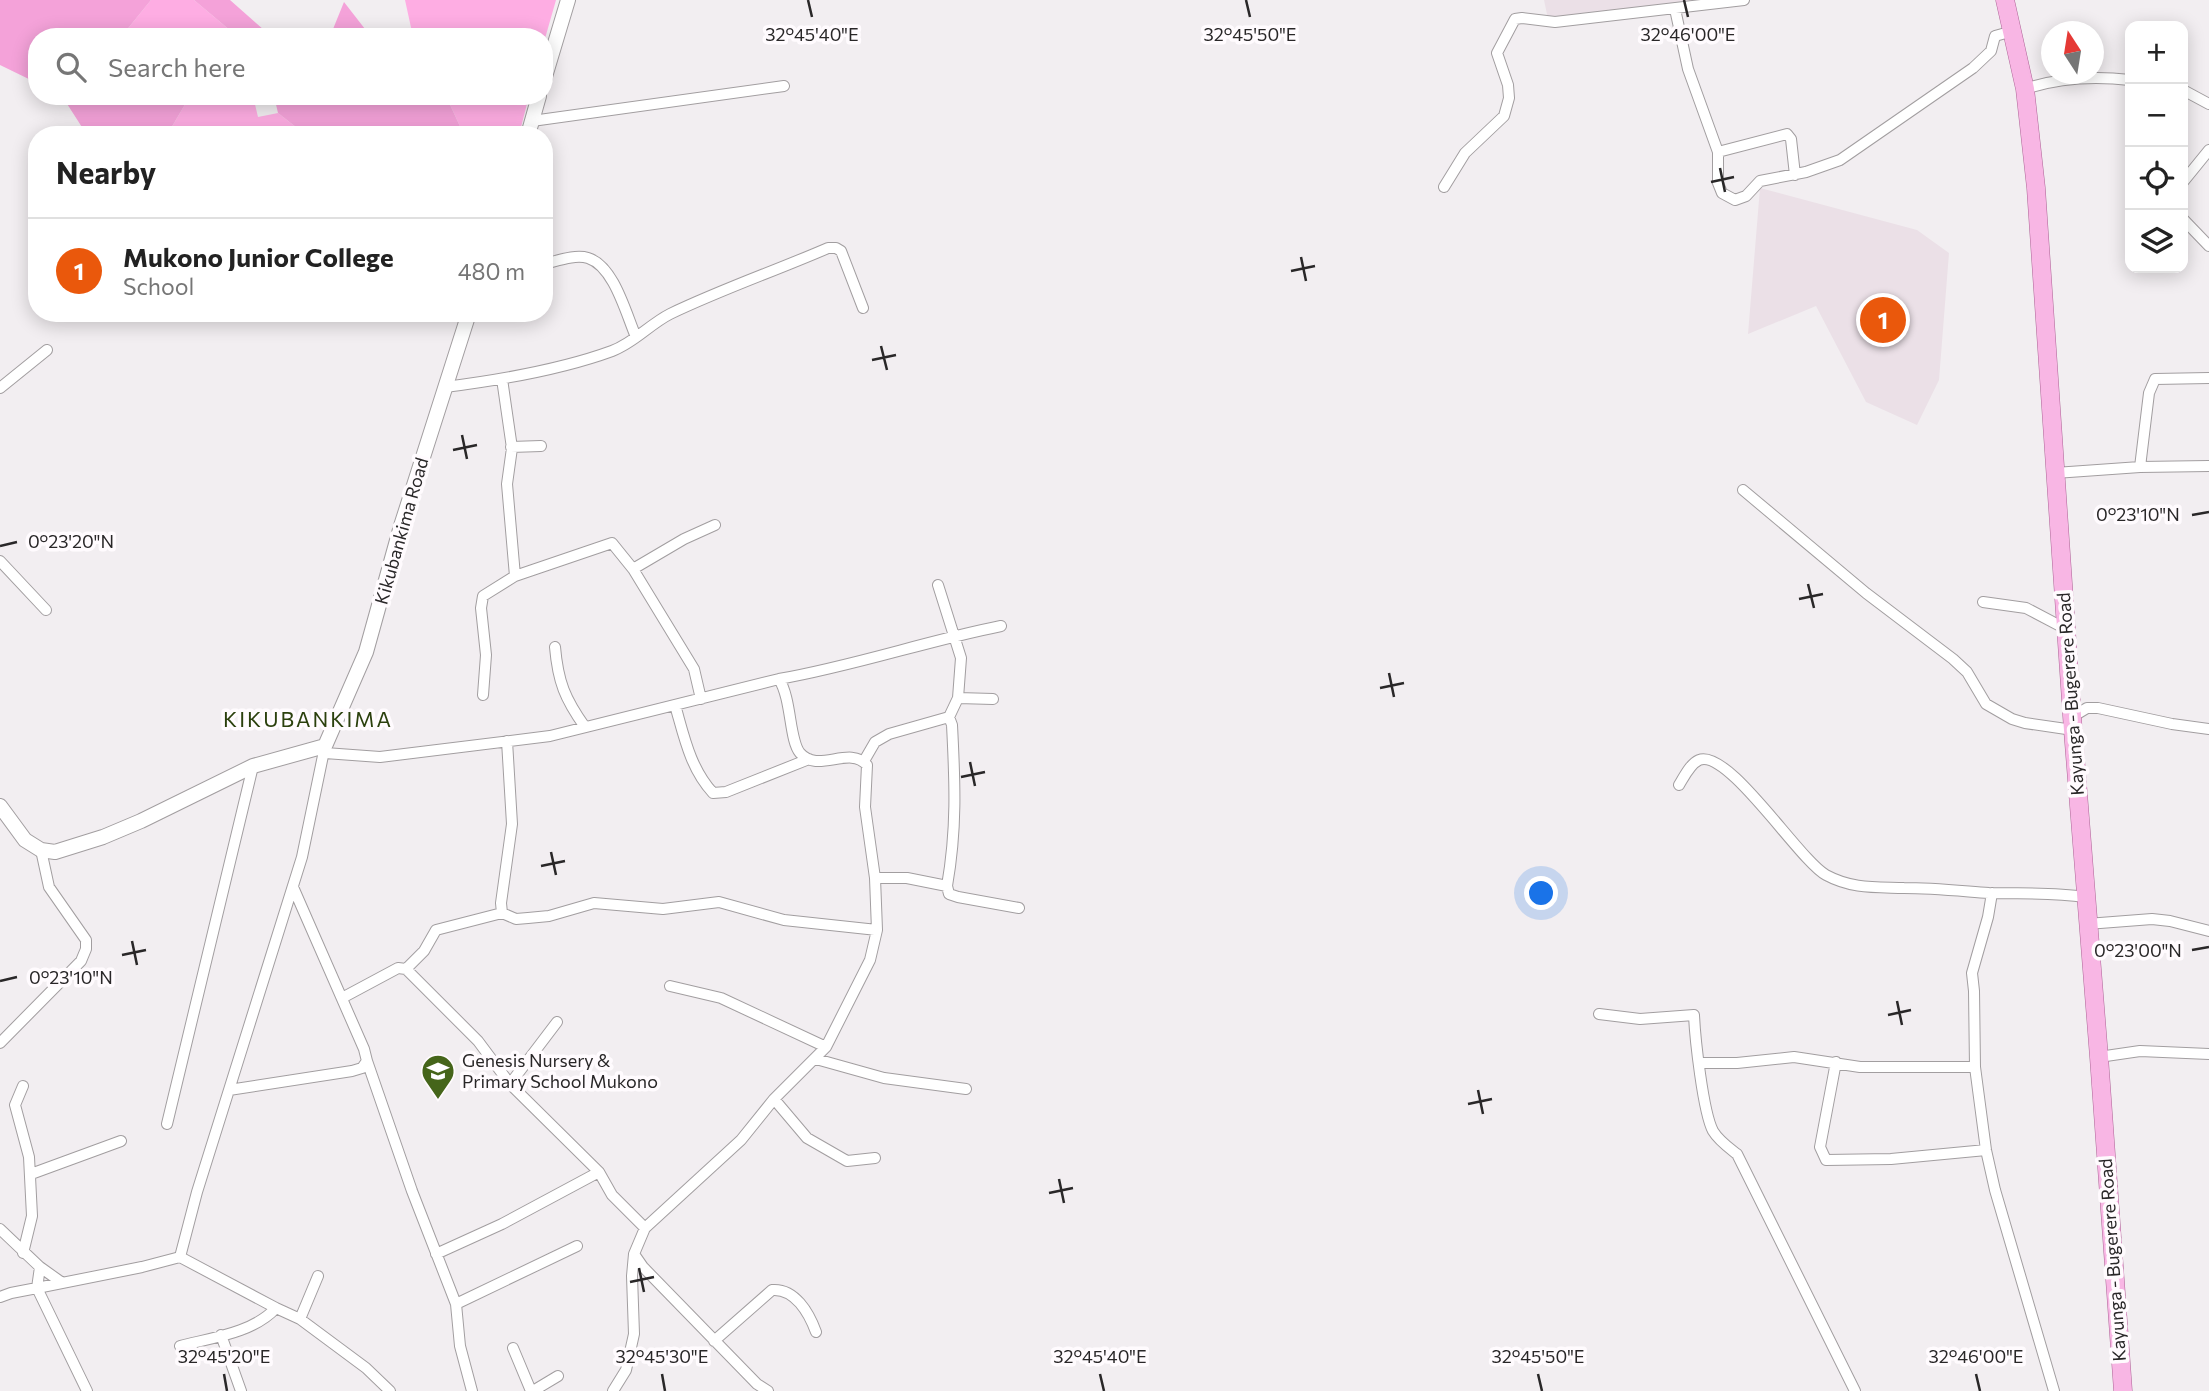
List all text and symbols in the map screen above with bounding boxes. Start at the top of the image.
north arrow [2041,21,2104,84]
map controls [2125,21,2188,273]
button: + [2125,21,2188,84]
text: 32°45'40"E [765,23,859,45]
text: 32°45'50"E [1203,23,1297,45]
text: 32°46'00"E [1640,23,1736,45]
search box [28,28,553,105]
icon: search [52,48,90,86]
text: Search here [108,51,246,82]
button: − [2125,84,2188,147]
button: locate [2125,147,2188,210]
text: Nearby [56,153,156,190]
button: layers [2125,210,2188,273]
text: Mukono Junior College [123,241,394,272]
text: 1 [74,257,84,285]
text: 480 m [458,257,525,285]
text: School [123,272,194,300]
pin: 1 [1860,294,1906,346]
street label: Kikubankima Road [370,455,433,607]
text: 0°23'10"N [2096,503,2180,525]
text: 0°23'20"N [28,530,114,552]
street label: Kayunga - Bugerere Road [2052,592,2088,796]
district label: KIKUBANKIMA [223,706,393,731]
your location [1524,876,1558,910]
text: 0°23'00"N [2094,939,2182,961]
text: 0°23'10"N [29,966,113,988]
place label: Genesis Nursery & Primary School Mukono [462,1049,658,1092]
school or university icon: Genesis Nursery & Primary School Mukono [419,1052,457,1101]
street label: Kayunga - Bugerere Road [2094,1158,2130,1362]
text: 32°45'20"E [178,1345,270,1367]
text: 32°45'30"E [616,1345,708,1367]
text: 32°45'40"E [1053,1345,1147,1367]
text: 32°45'50"E [1491,1345,1585,1367]
text: 32°46'00"E [1928,1345,2024,1367]

